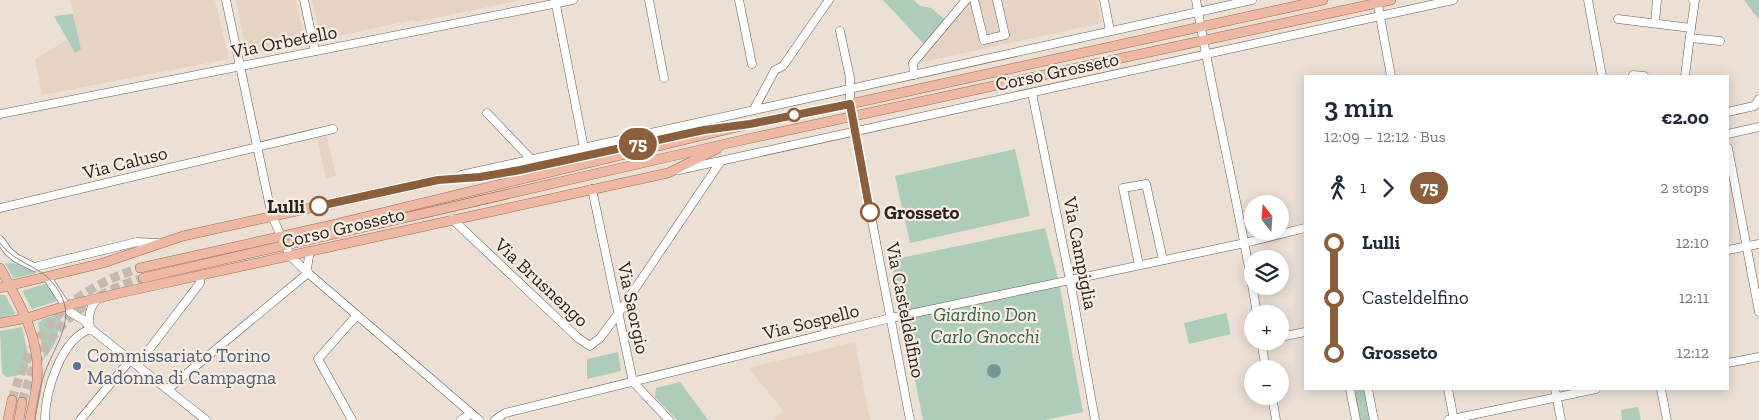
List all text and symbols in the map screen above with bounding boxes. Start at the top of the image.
street label: Via Orbetello [228,20,339,63]
street label: Corso Grosseto [993,47,1121,96]
text: 3 min [1324,91,1393,124]
text: €2.00 [1661,106,1709,129]
unlabelled marker [787,108,801,122]
text: 12:09 – 12:12 · Bus [1324,127,1446,146]
line badge: 75 [616,128,660,160]
text: 75 [629,133,647,155]
street label: Via Caluso [80,141,170,184]
icon: walk [1324,174,1352,202]
icon: forward [1374,174,1402,202]
text: 75 [1420,177,1438,199]
text: 1 [1360,178,1366,197]
text: 2 stops [1660,178,1709,197]
street label: Via Campiglia [1058,194,1103,311]
place label: Lulli [267,195,305,218]
north arrow [1244,195,1289,240]
map controls [1244,195,1289,405]
marker: Lulli [309,196,329,216]
place label: Grosseto [884,201,959,224]
street label: Corso Grosseto [279,202,407,253]
marker: Grosseto [860,202,880,222]
text: Lulli [1362,231,1400,254]
street label: Via Brusnengo [489,232,594,332]
text: 12:10 [1676,233,1709,252]
street label: Via Casteldelfino [881,239,930,380]
button: layers [1244,250,1289,295]
street label: Via Saorgio [612,259,655,356]
text: Casteldelfino [1362,286,1469,309]
text: 12:11 [1679,288,1709,307]
street label: Via Sospello [760,298,862,345]
park label: Giardino Don Carlo Gnocchi [931,303,1040,348]
button: + [1244,305,1289,350]
text: Grosseto [1362,341,1437,364]
text: 12:12 [1677,343,1709,362]
place label: Commissariato Torino Madonna di Campagna [87,344,276,389]
marker: Commissariato Torino Madonna di Campagna [71,360,83,372]
button: − [1244,360,1289,405]

